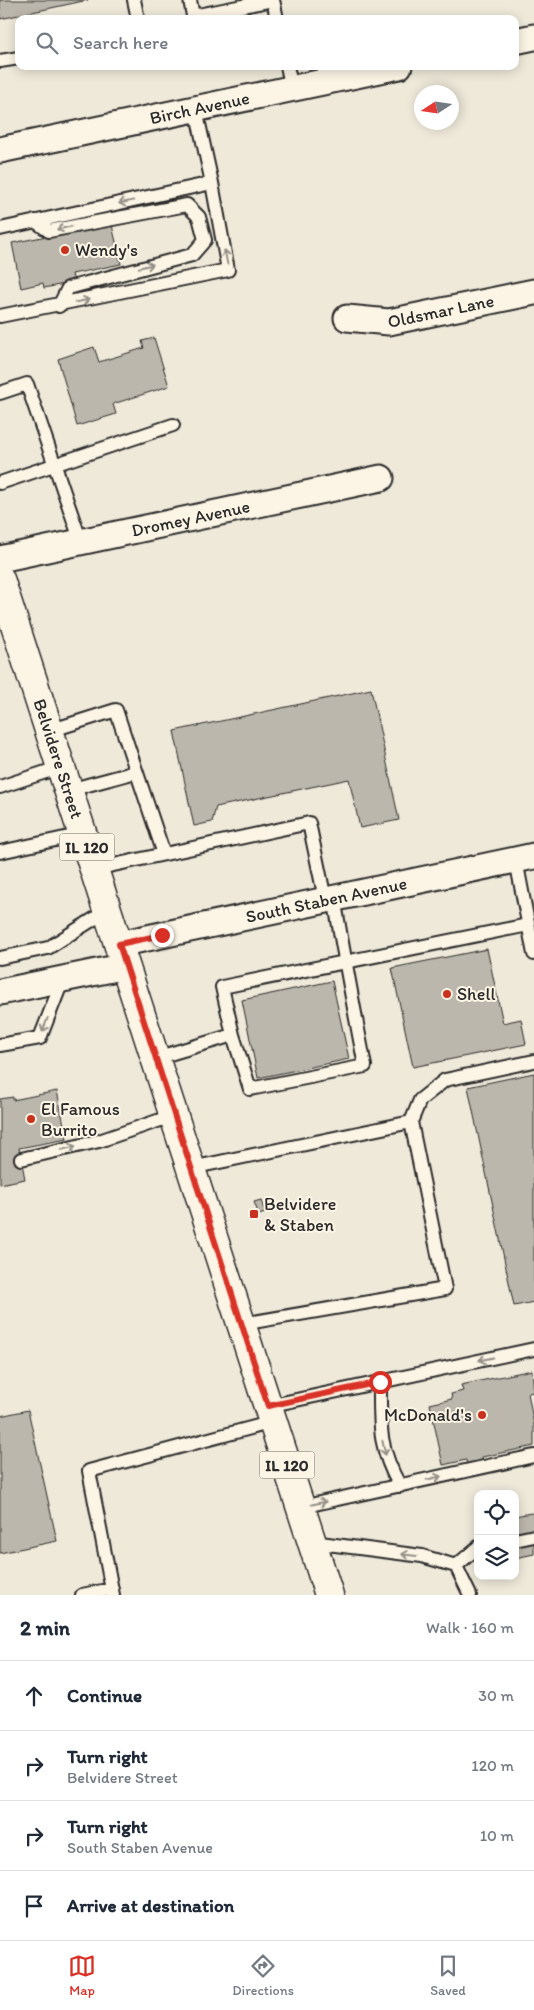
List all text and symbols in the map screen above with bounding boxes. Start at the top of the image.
search box [15,15,519,70]
icon: search [33,29,61,57]
text: Search here [73,31,168,54]
north arrow [414,85,459,130]
street label: Birch Avenue [148,87,252,129]
one-way arrow [119,197,135,207]
one-way arrow [57,224,73,234]
place label: Wendy's [75,239,138,261]
marker: Wendy's [59,244,71,256]
one-way arrow [221,249,230,265]
one-way arrow [138,261,154,271]
street label: Oldsmar Lane [386,290,496,333]
one-way arrow [74,296,90,305]
street label: Dromey Avenue [130,495,252,542]
street label: Belvidere Street [29,696,88,822]
road number: IL 120 [59,834,114,860]
street label: South Staben Avenue [244,872,409,928]
route end [151,924,174,947]
place label: Shell [457,983,496,1005]
marker: Shell [441,988,453,1000]
one-way arrow [40,1017,49,1032]
place label: El Famous Burrito [41,1098,120,1141]
marker: El Famous Burrito [25,1113,37,1125]
one-way arrow [60,1143,76,1152]
place label: Belvidere & Staben [264,1193,336,1236]
marker: Belvidere & Staben [248,1208,260,1220]
one-way arrow [479,1355,495,1364]
route start [369,1371,392,1394]
place label: McDonald's [384,1404,472,1426]
marker: McDonald's [476,1409,488,1421]
one-way arrow [380,1439,389,1455]
road number: IL 120 [260,1452,314,1478]
one-way arrow [425,1473,441,1482]
map controls [474,1490,519,1580]
button: locate [474,1490,519,1535]
one-way arrow [311,1498,327,1508]
button: layers [474,1535,519,1580]
one-way arrow [401,1550,417,1560]
text: 2 min [20,1615,70,1640]
text: Walk · 160 m [426,1618,514,1637]
icon: ahead [20,1682,48,1710]
text: Continue [67,1684,142,1707]
text: 30 m [478,1686,514,1705]
text: Turn right [67,1745,148,1768]
icon: right [20,1752,48,1780]
text: 120 m [471,1756,514,1775]
text: Belvidere Street [67,1768,178,1787]
text: Turn right [67,1815,148,1838]
icon: right [20,1822,48,1850]
text: 10 m [480,1826,514,1845]
text: South Staben Avenue [67,1838,213,1857]
icon: arrive [20,1892,48,1920]
text: Arrive at destination [67,1894,234,1917]
tab: Map [68,1952,96,1999]
tab: Directions [232,1952,294,1999]
tab: Saved [430,1952,466,1999]

